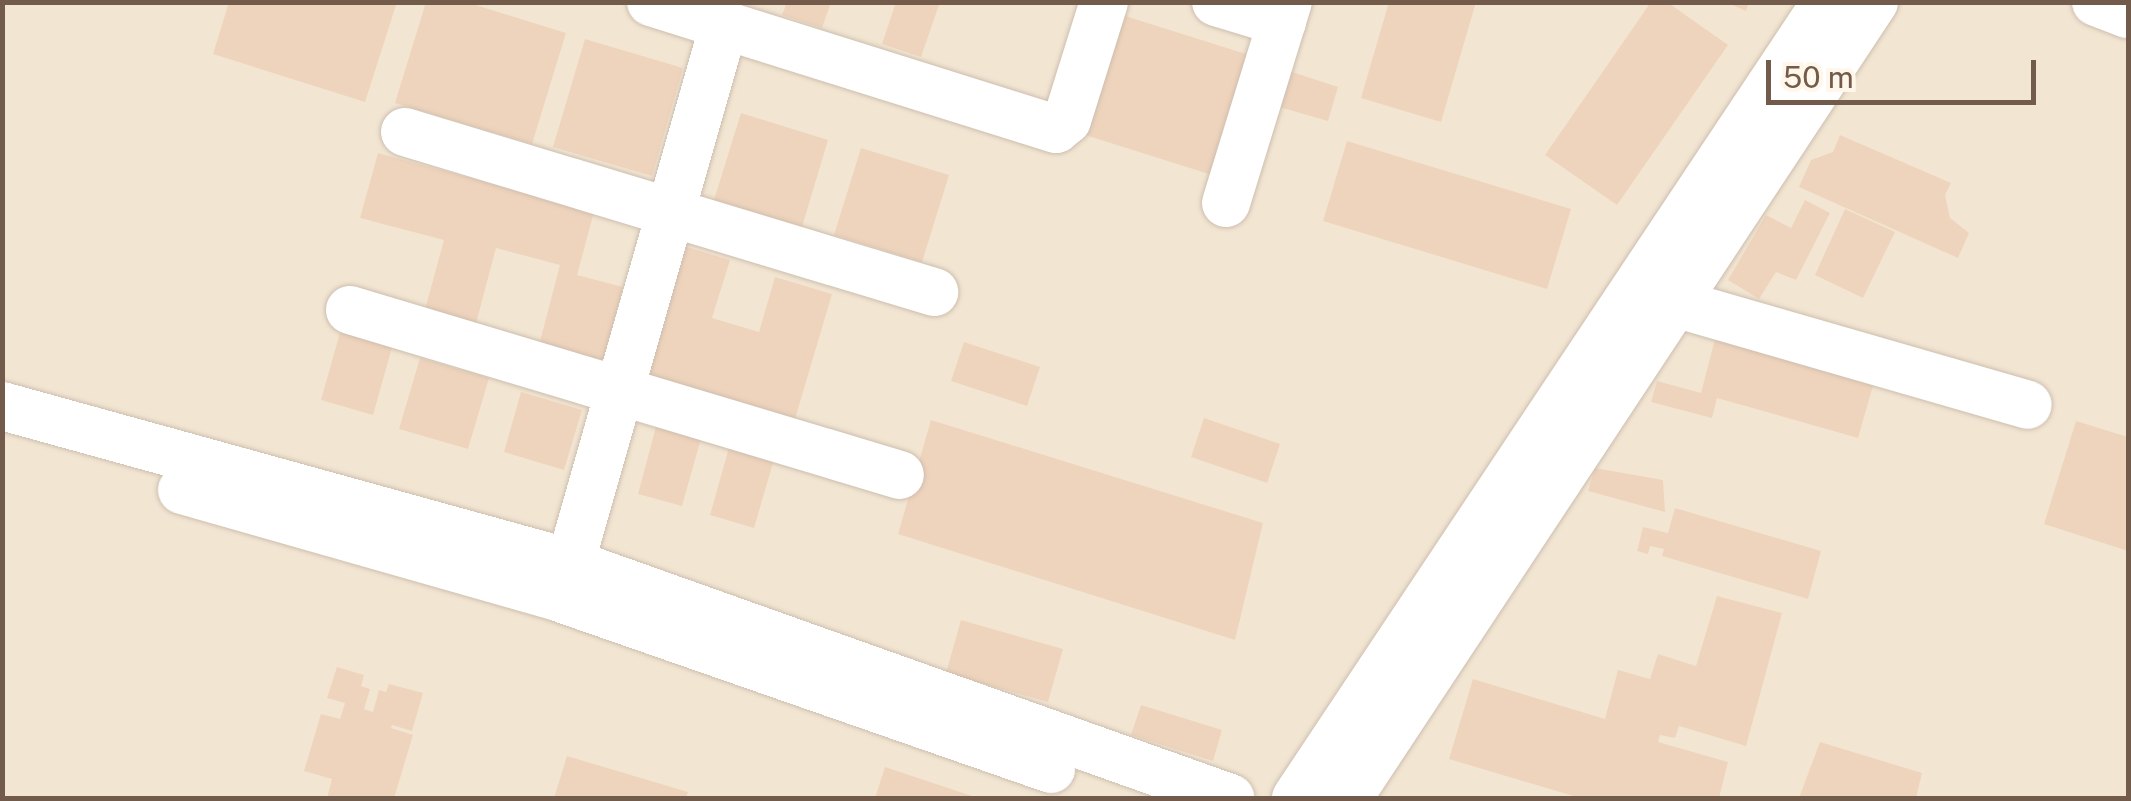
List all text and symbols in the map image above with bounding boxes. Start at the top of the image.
scale bar [1771,40,2041,102]
text: 50 m [1783,59,1854,95]

